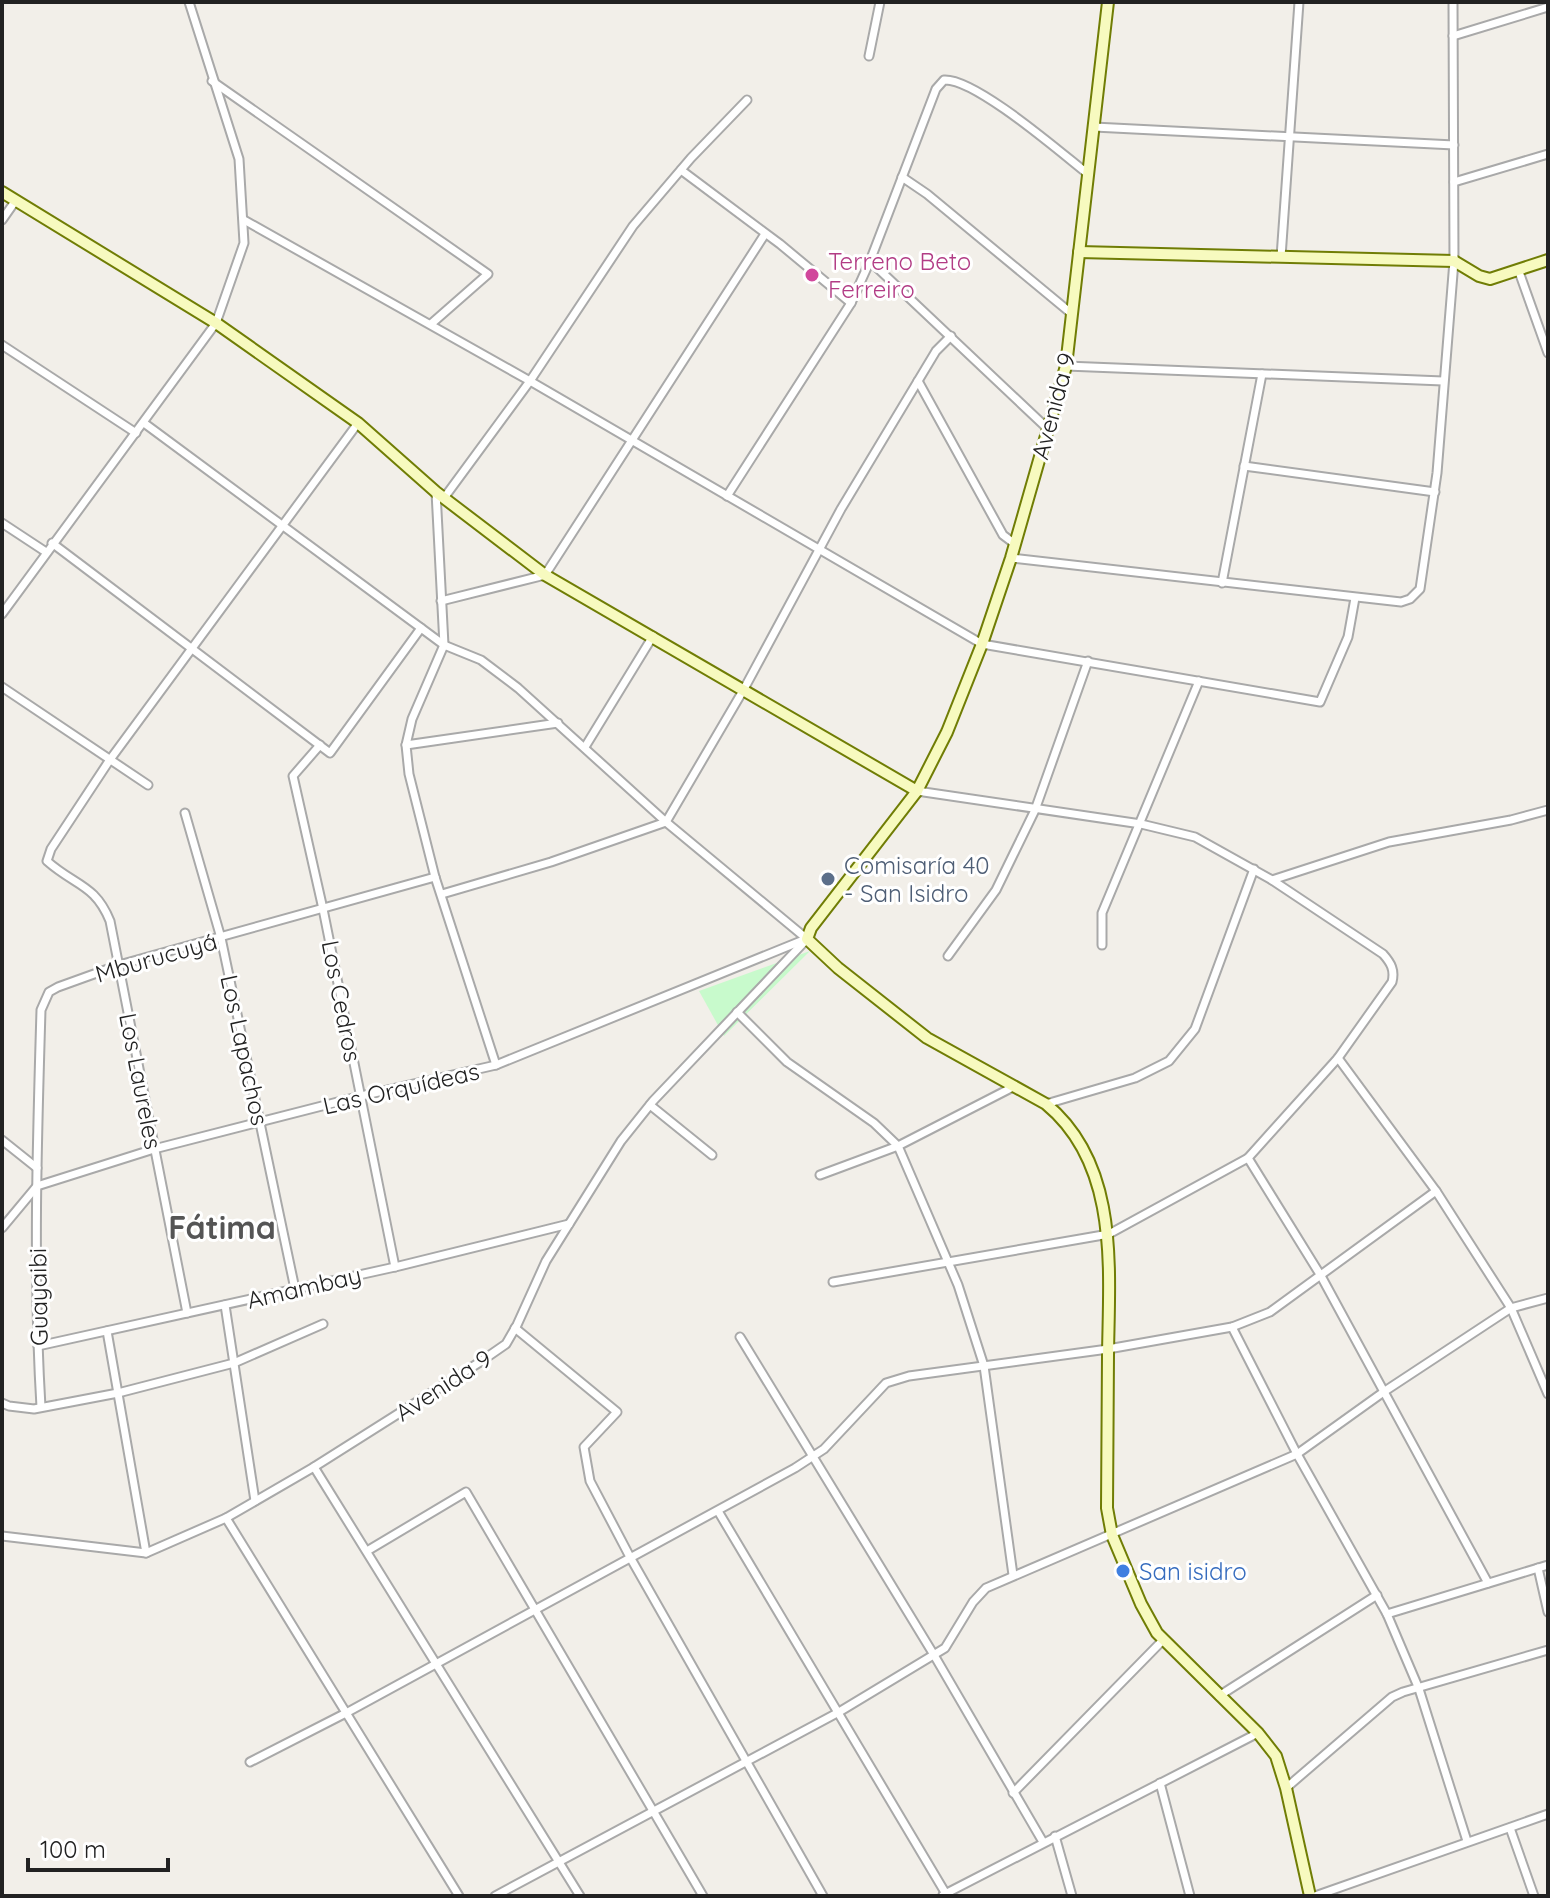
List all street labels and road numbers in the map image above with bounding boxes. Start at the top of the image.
street label: Avenida 9 [1024,349,1082,463]
street label: Mburucuyá [92,925,220,989]
street label: Los Cedros [316,938,368,1064]
street label: Los Lapachos [214,972,276,1128]
street label: Los Laureles [113,1010,169,1152]
street label: Las Orquídeas [320,1055,482,1121]
street label: Guayaibi [22,1248,54,1346]
street label: Amambay [244,1259,364,1315]
street label: Avenida 9 [389,1343,497,1427]

